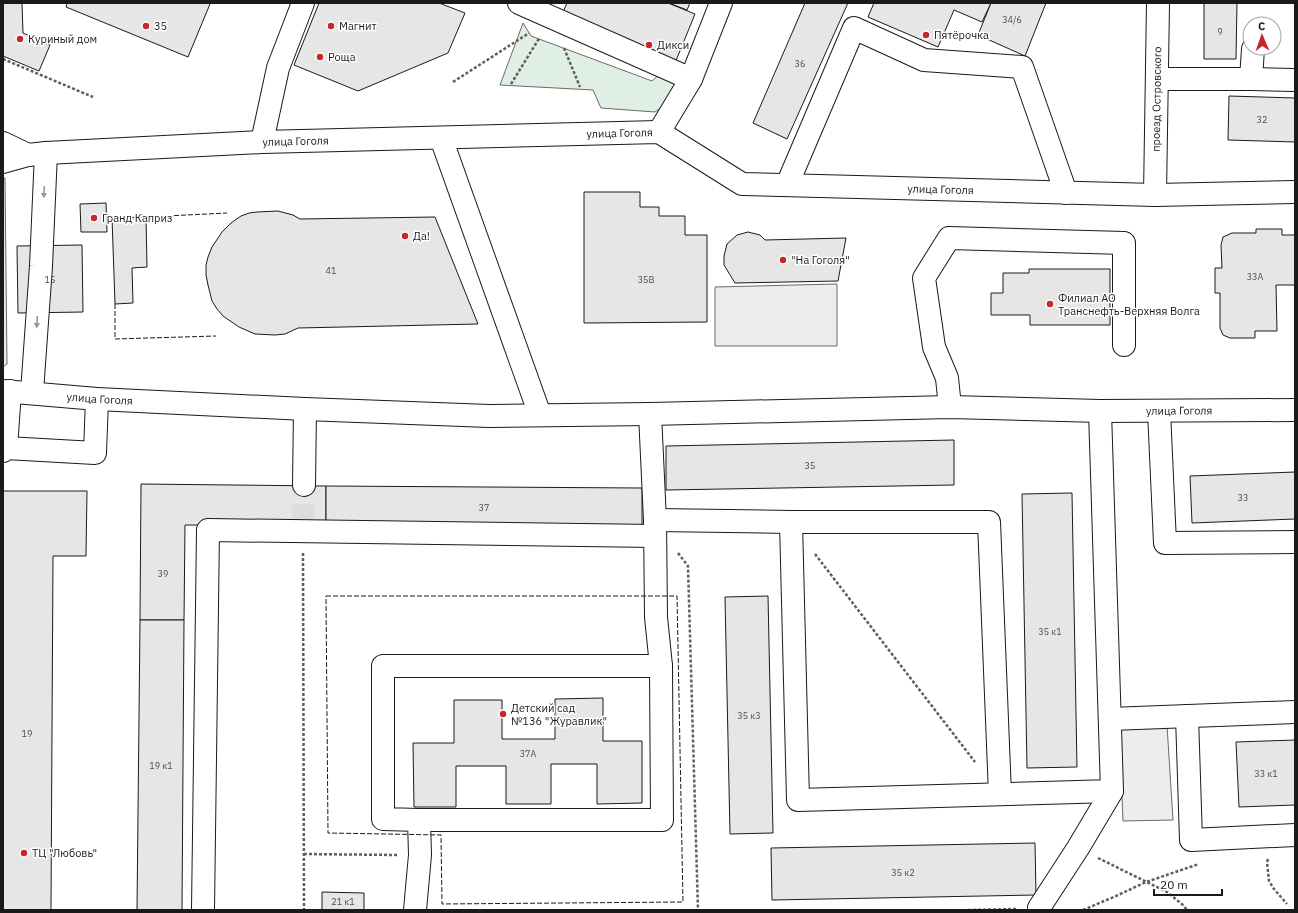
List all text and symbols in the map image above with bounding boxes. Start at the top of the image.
house number: 34/6 [1002,14,1022,25]
north arrow [1242,16,1282,56]
place label: 35 [154,19,167,33]
place label: Магнит [339,19,377,33]
text: С [1258,19,1265,33]
marker: 35 [141,21,151,31]
marker: Магнит [326,21,336,31]
house number: 9 [1217,26,1223,37]
place label: Пятёрочка [934,28,989,42]
marker: Пятёрочка [921,30,931,40]
place label: Куриный дом [28,32,97,46]
marker: Куриный дом [15,34,25,44]
place label: Дикси [657,38,689,52]
marker: Дикси [644,40,654,50]
street label: проезд Островского [1149,46,1164,152]
place label: Роща [328,50,356,64]
marker: Роща [315,52,325,62]
house number: 36 [795,58,805,69]
house number: 32 [1257,114,1267,125]
street label: улица Гоголя [586,125,653,141]
street label: улица Гоголя [262,133,329,149]
street label: улица Гоголя [907,181,974,197]
one-way arrow [41,186,47,199]
place label: Гранд Каприз [102,211,172,225]
marker: Гранд Каприз [89,213,99,223]
place label: Да! [413,229,430,243]
marker: Да! [400,231,410,241]
place label: "На Гоголя" [791,253,850,267]
marker: "На Гоголя" [778,255,788,265]
house number: 41 [326,265,336,276]
house number: 33А [1247,271,1264,282]
house number: 15 [45,274,55,285]
house number: 35В [638,274,654,285]
place label: Филиал АО Транснефть-Верхняя Волга [1058,291,1200,318]
marker: Филиал АО Транснефть-Верхняя Волга [1045,299,1055,309]
one-way arrow [34,316,41,328]
street label: улица Гоголя [66,389,133,408]
street label: улица Гоголя [1146,403,1212,418]
house number: 35 [805,460,815,471]
house number: 33 [1238,492,1248,503]
house number: 37 [479,502,489,513]
house number: 39 [158,568,168,579]
house number: 35 к1 [1038,626,1062,637]
place label: Детский сад №136 "Журавлик" [511,701,607,728]
marker: Детский сад №136 "Журавлик" [498,709,508,719]
house number: 35 к3 [737,710,761,721]
house number: 19 [22,728,32,739]
house number: 37А [520,748,537,759]
house number: 19 к1 [149,760,173,771]
house number: 33 к1 [1254,768,1278,779]
place label: ТЦ "Любовь" [32,846,97,860]
marker: ТЦ "Любовь" [19,848,29,858]
house number: 35 к2 [891,867,915,878]
scale bar [1154,871,1222,897]
text: 20 m [1160,877,1188,892]
house number: 21 к1 [331,896,355,907]

